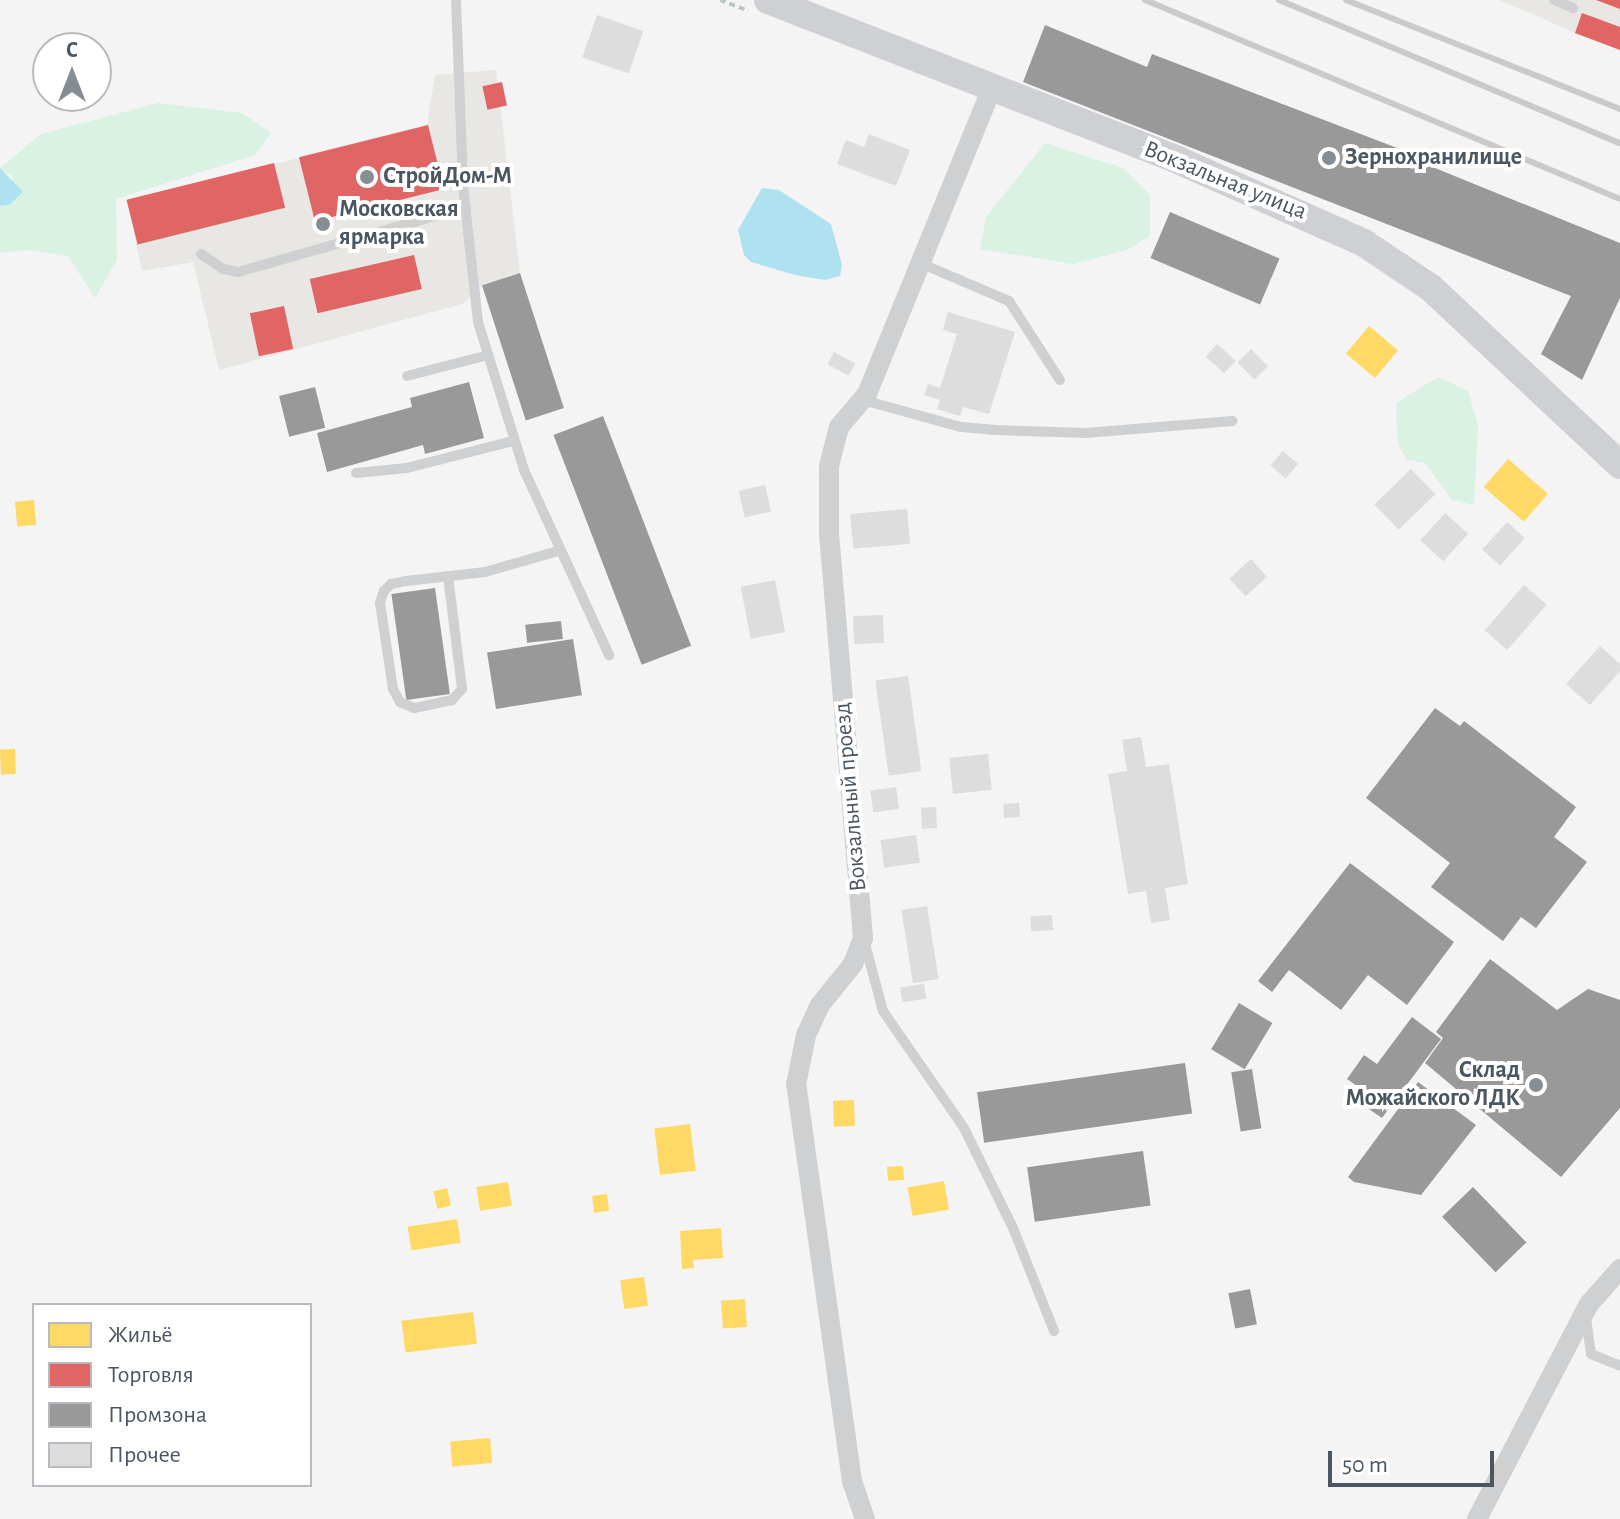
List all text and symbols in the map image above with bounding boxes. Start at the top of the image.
north arrow [32,32,112,112]
text: С [66,39,78,61]
street label: Вокзальная улица [1139,135,1311,227]
place label: Зернохранилище [1345,144,1522,172]
marker: Зернохранилище [1320,149,1338,167]
place label: СтройДом-М [383,163,512,191]
marker: СтройДом-М [358,168,376,186]
place label: Московская ярмарка [339,196,459,252]
marker: Московская ярмарка [314,215,332,233]
street label: Вокзальный проезд [828,701,874,893]
place label: Склад Можайского ЛДК [1346,1057,1520,1113]
marker: Склад Можайского ЛДК [1527,1076,1545,1094]
legend [32,1303,312,1487]
text: Жильё [108,1323,173,1347]
text: Торговля [108,1363,194,1387]
text: Промзона [108,1403,207,1427]
scale bar [1332,1435,1498,1485]
text: Прочее [108,1443,181,1467]
text: 50 m [1342,1453,1388,1477]

